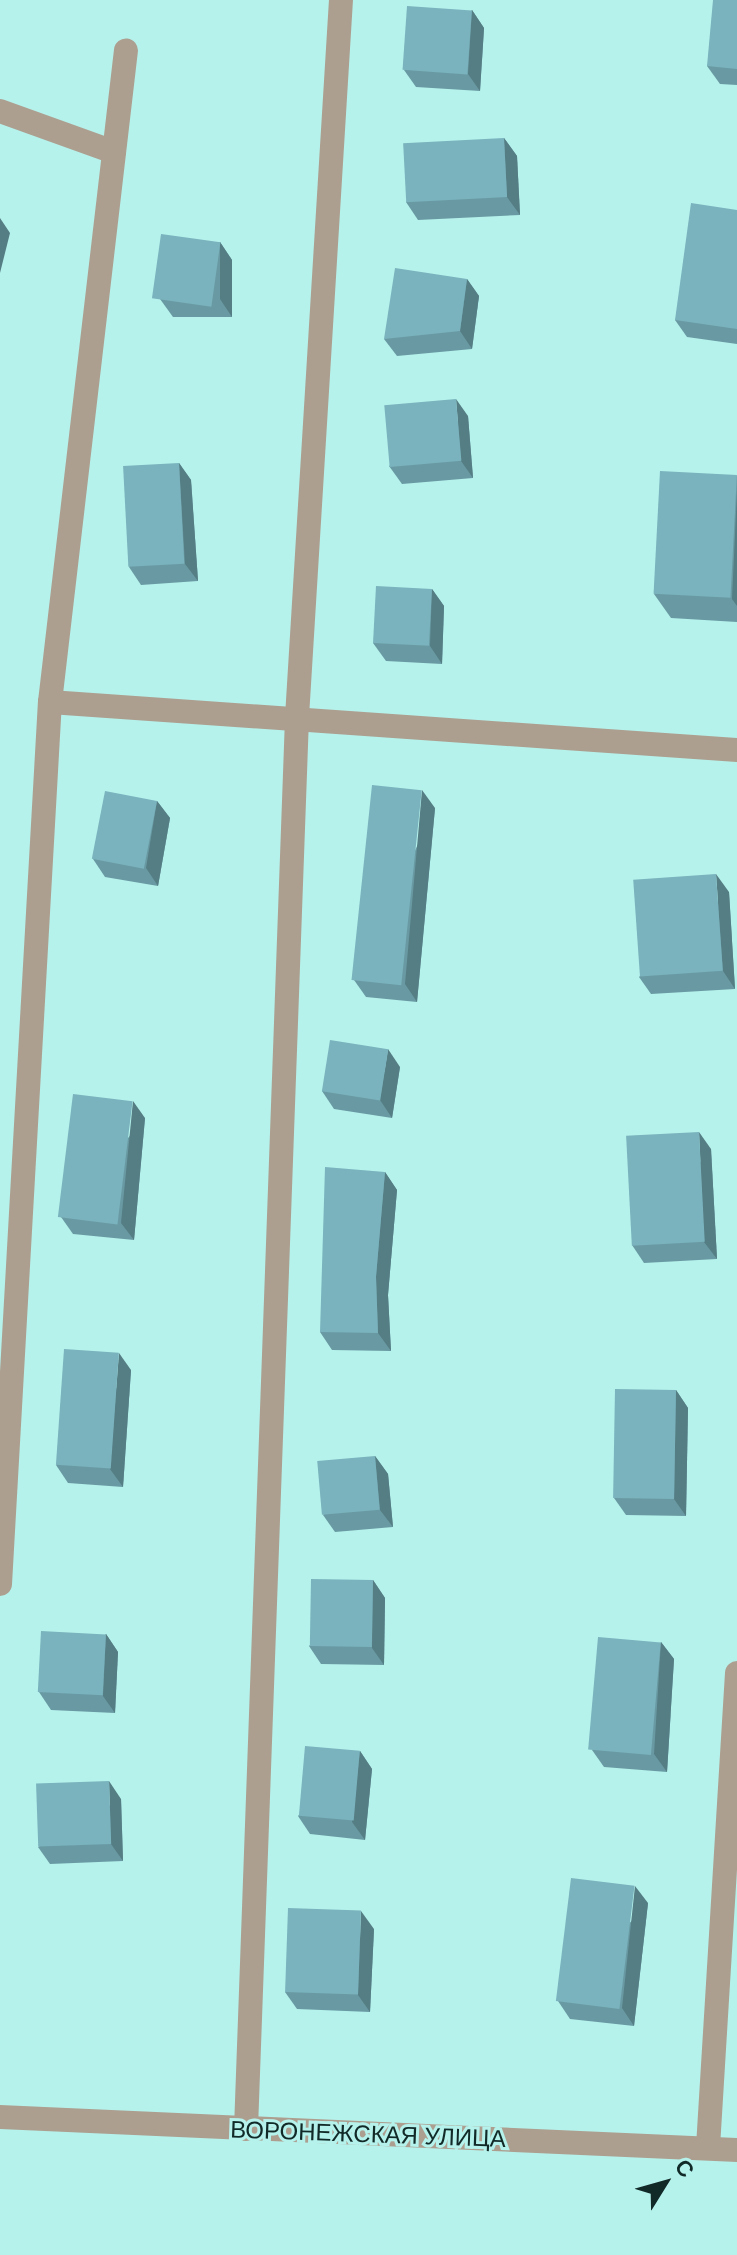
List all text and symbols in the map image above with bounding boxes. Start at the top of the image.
street label: ВОРОНЕЖСКАЯ УЛИЦА [230,2115,506,2153]
north arrow [625,2143,705,2223]
text: С [670,2154,699,2182]

